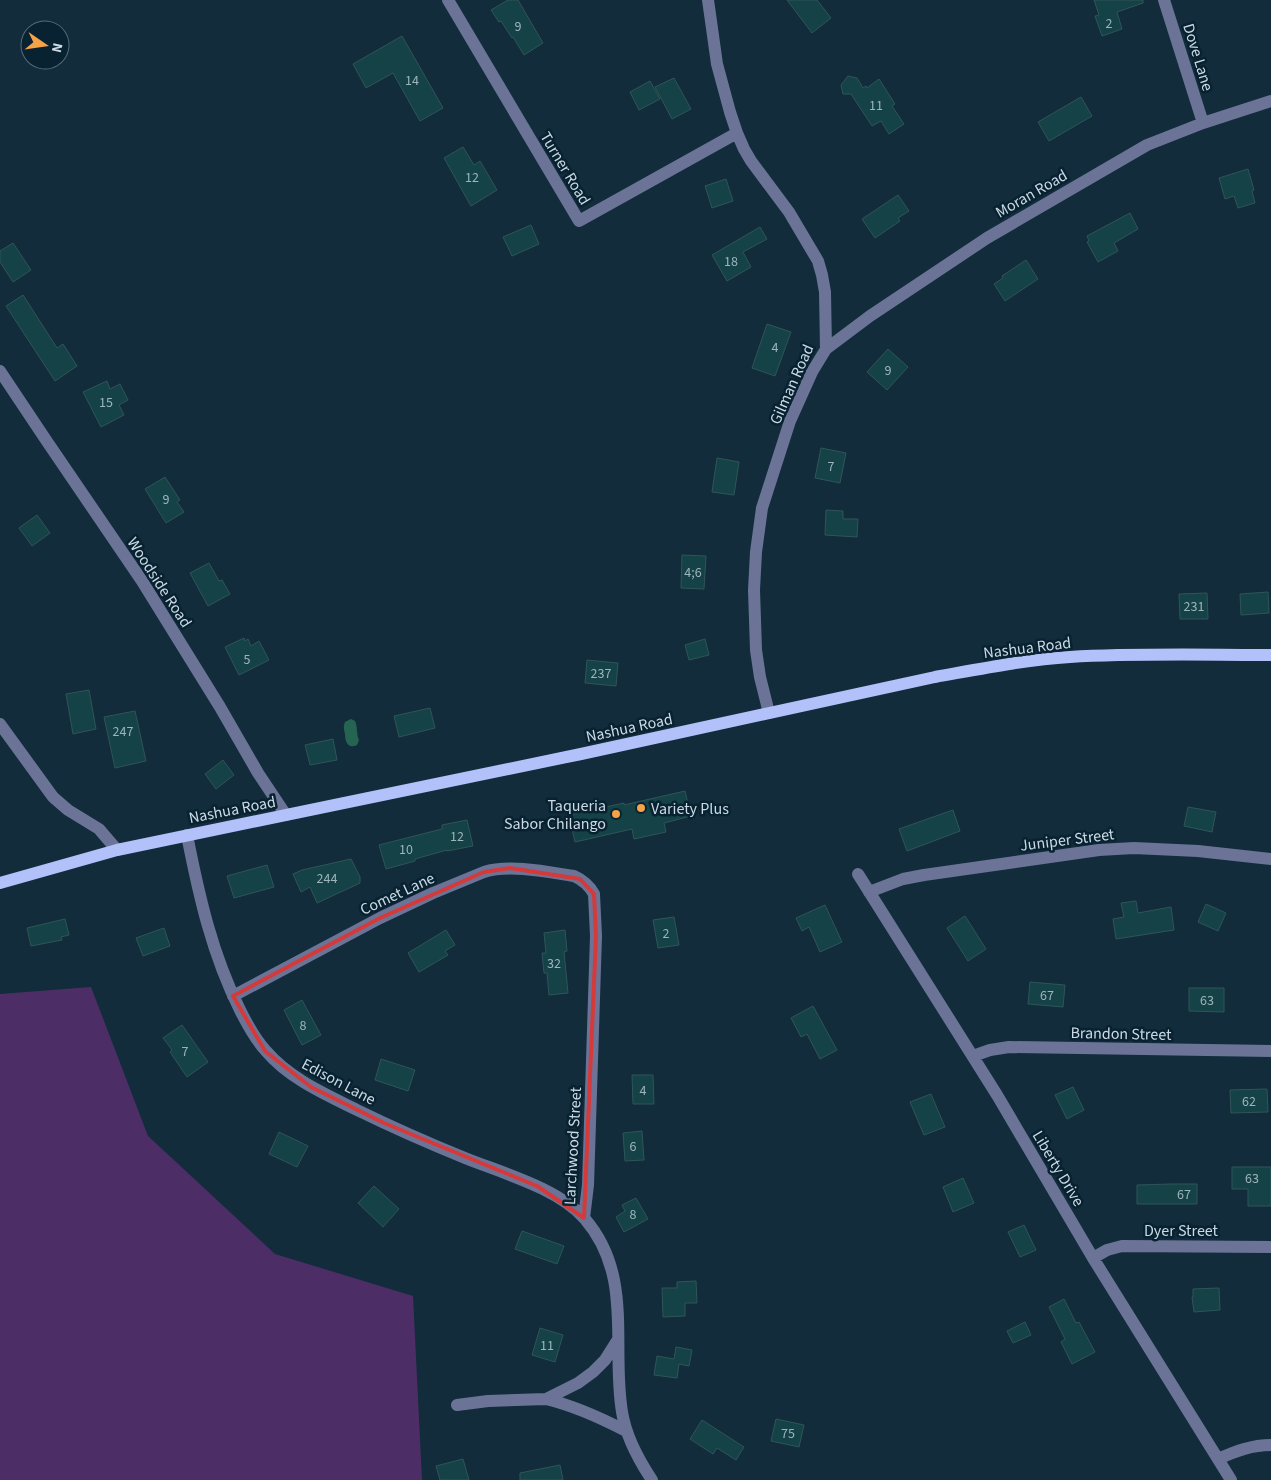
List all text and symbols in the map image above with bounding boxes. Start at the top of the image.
house number: 2 [1106,14,1113,34]
house number: 9 [515,17,522,37]
north arrow [20,20,70,70]
street label: Dove Lane [1177,21,1219,94]
text: N [46,41,67,54]
house number: 14 [405,71,419,91]
house number: 11 [869,96,883,116]
street label: Turner Road [535,128,596,209]
street label: Moran Road [991,164,1072,223]
house number: 12 [465,168,479,188]
house number: 18 [724,252,738,272]
house number: 4 [772,338,779,358]
street label: Gilman Road [764,341,819,428]
house number: 9 [885,361,892,381]
house number: 15 [99,393,113,413]
house number: 7 [828,457,835,477]
house number: 9 [163,490,170,510]
street label: Woodside Road [122,533,197,632]
house number: 4;6 [684,563,702,583]
house number: 231 [1184,597,1204,617]
street label: Nashua Road [982,632,1072,664]
house number: 5 [244,650,251,670]
house number: 237 [591,664,611,684]
street label: Nashua Road [584,708,675,748]
house number: 247 [113,722,133,742]
street label: Nashua Road [187,791,278,829]
place label: Taqueria Sabor Chilango [504,795,606,835]
place label: Variety Plus [651,798,729,820]
marker: Variety Plus [635,802,647,814]
marker: Taqueria Sabor Chilango [610,808,622,820]
street label: Juniper Street [1019,823,1116,857]
house number: 12 [450,827,464,847]
house number: 10 [399,840,413,860]
street label: Comet Lane [357,867,438,921]
house number: 244 [317,869,337,889]
house number: 2 [663,924,670,944]
house number: 32 [547,954,561,974]
house number: 67 [1040,986,1054,1006]
house number: 63 [1200,991,1214,1011]
house number: 8 [300,1016,307,1036]
street label: Brandon Street [1070,1022,1172,1046]
house number: 7 [182,1042,189,1062]
street label: Edison Lane [298,1053,379,1111]
house number: 4 [640,1081,647,1101]
street label: Larchwood Street [559,1086,587,1206]
house number: 62 [1242,1092,1256,1112]
street label: Liberty Drive [1027,1127,1089,1211]
house number: 6 [630,1137,637,1157]
house number: 63 [1245,1169,1259,1189]
house number: 67 [1177,1185,1191,1205]
house number: 8 [630,1205,637,1225]
street label: Dyer Street [1144,1220,1219,1242]
house number: 11 [540,1336,554,1356]
house number: 75 [781,1424,795,1444]

